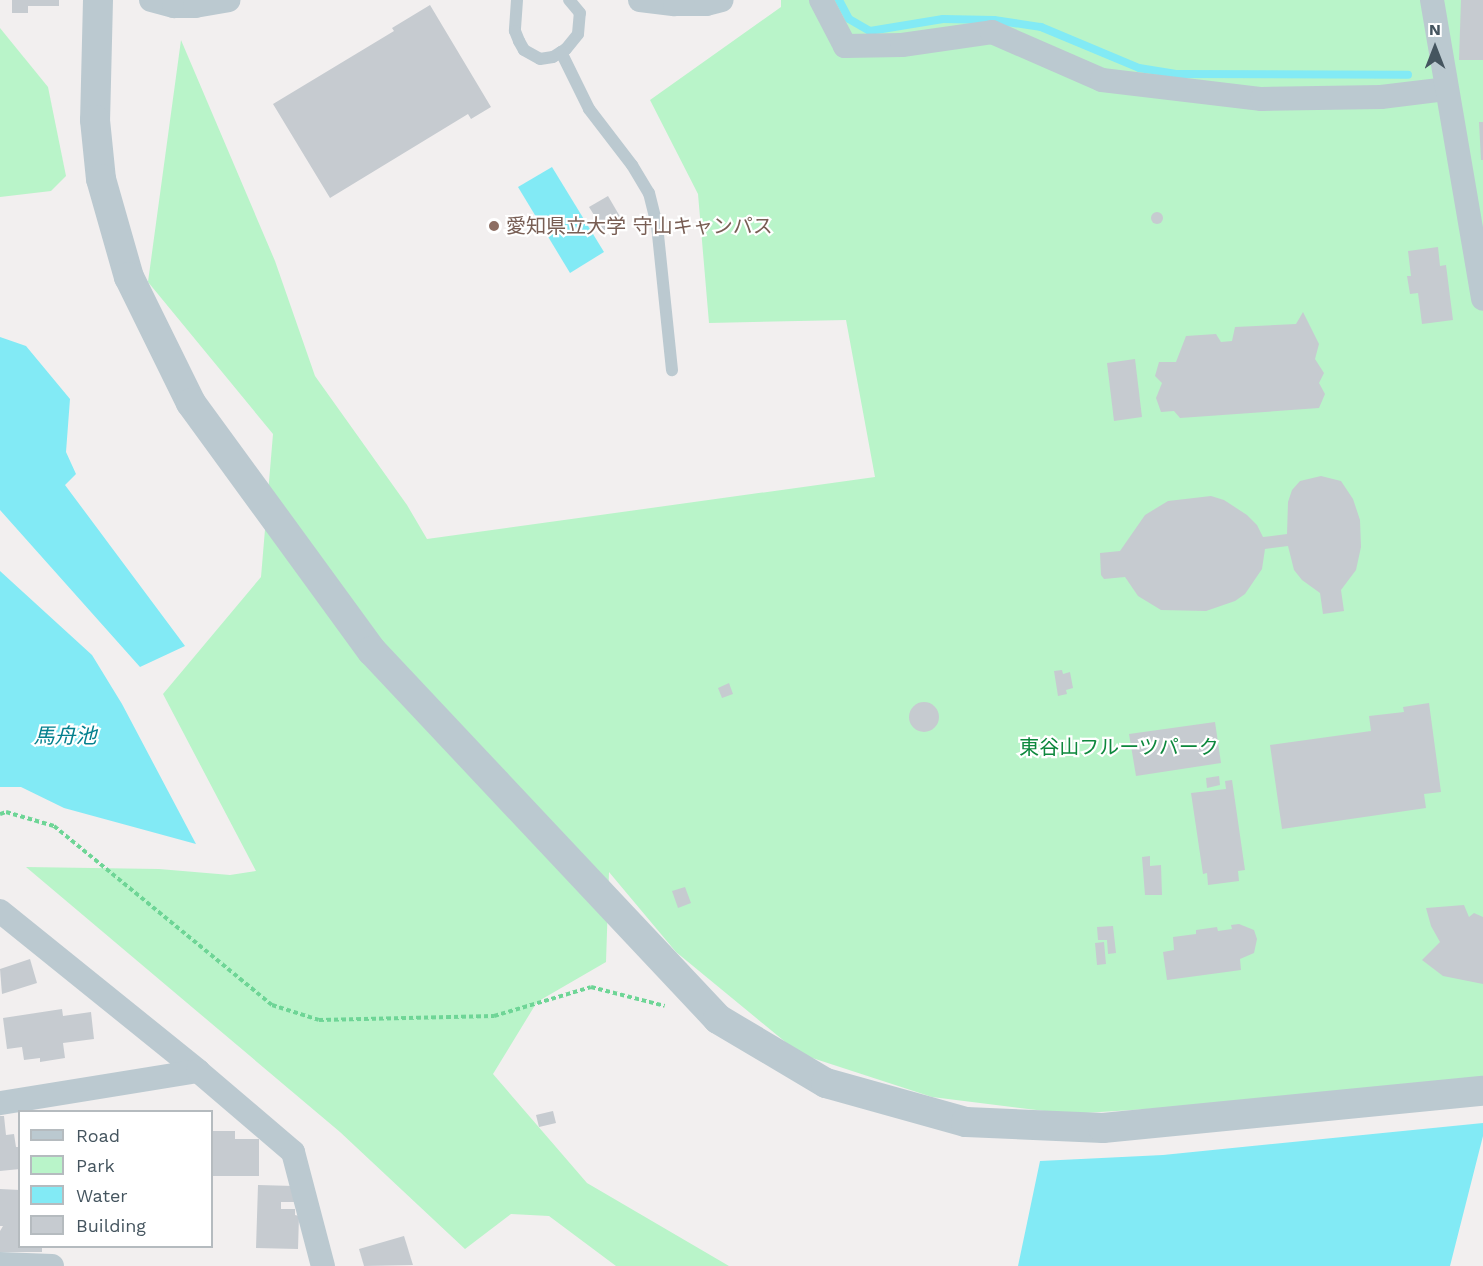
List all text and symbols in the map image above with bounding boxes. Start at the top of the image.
north arrow [1405,18,1465,78]
text: N [1429,20,1441,39]
place label: 愛知県立大学 守山キャンパス [506,214,773,238]
marker: 愛知県立大学 守山キャンパス [487,219,501,233]
water label: 馬舟池 [34,723,96,749]
park label: 東谷山フルーツパーク [1019,735,1219,759]
legend [18,1110,213,1248]
text: Road [76,1125,120,1146]
text: Park [76,1155,115,1176]
text: Water [76,1185,128,1206]
text: Building [76,1215,146,1236]

